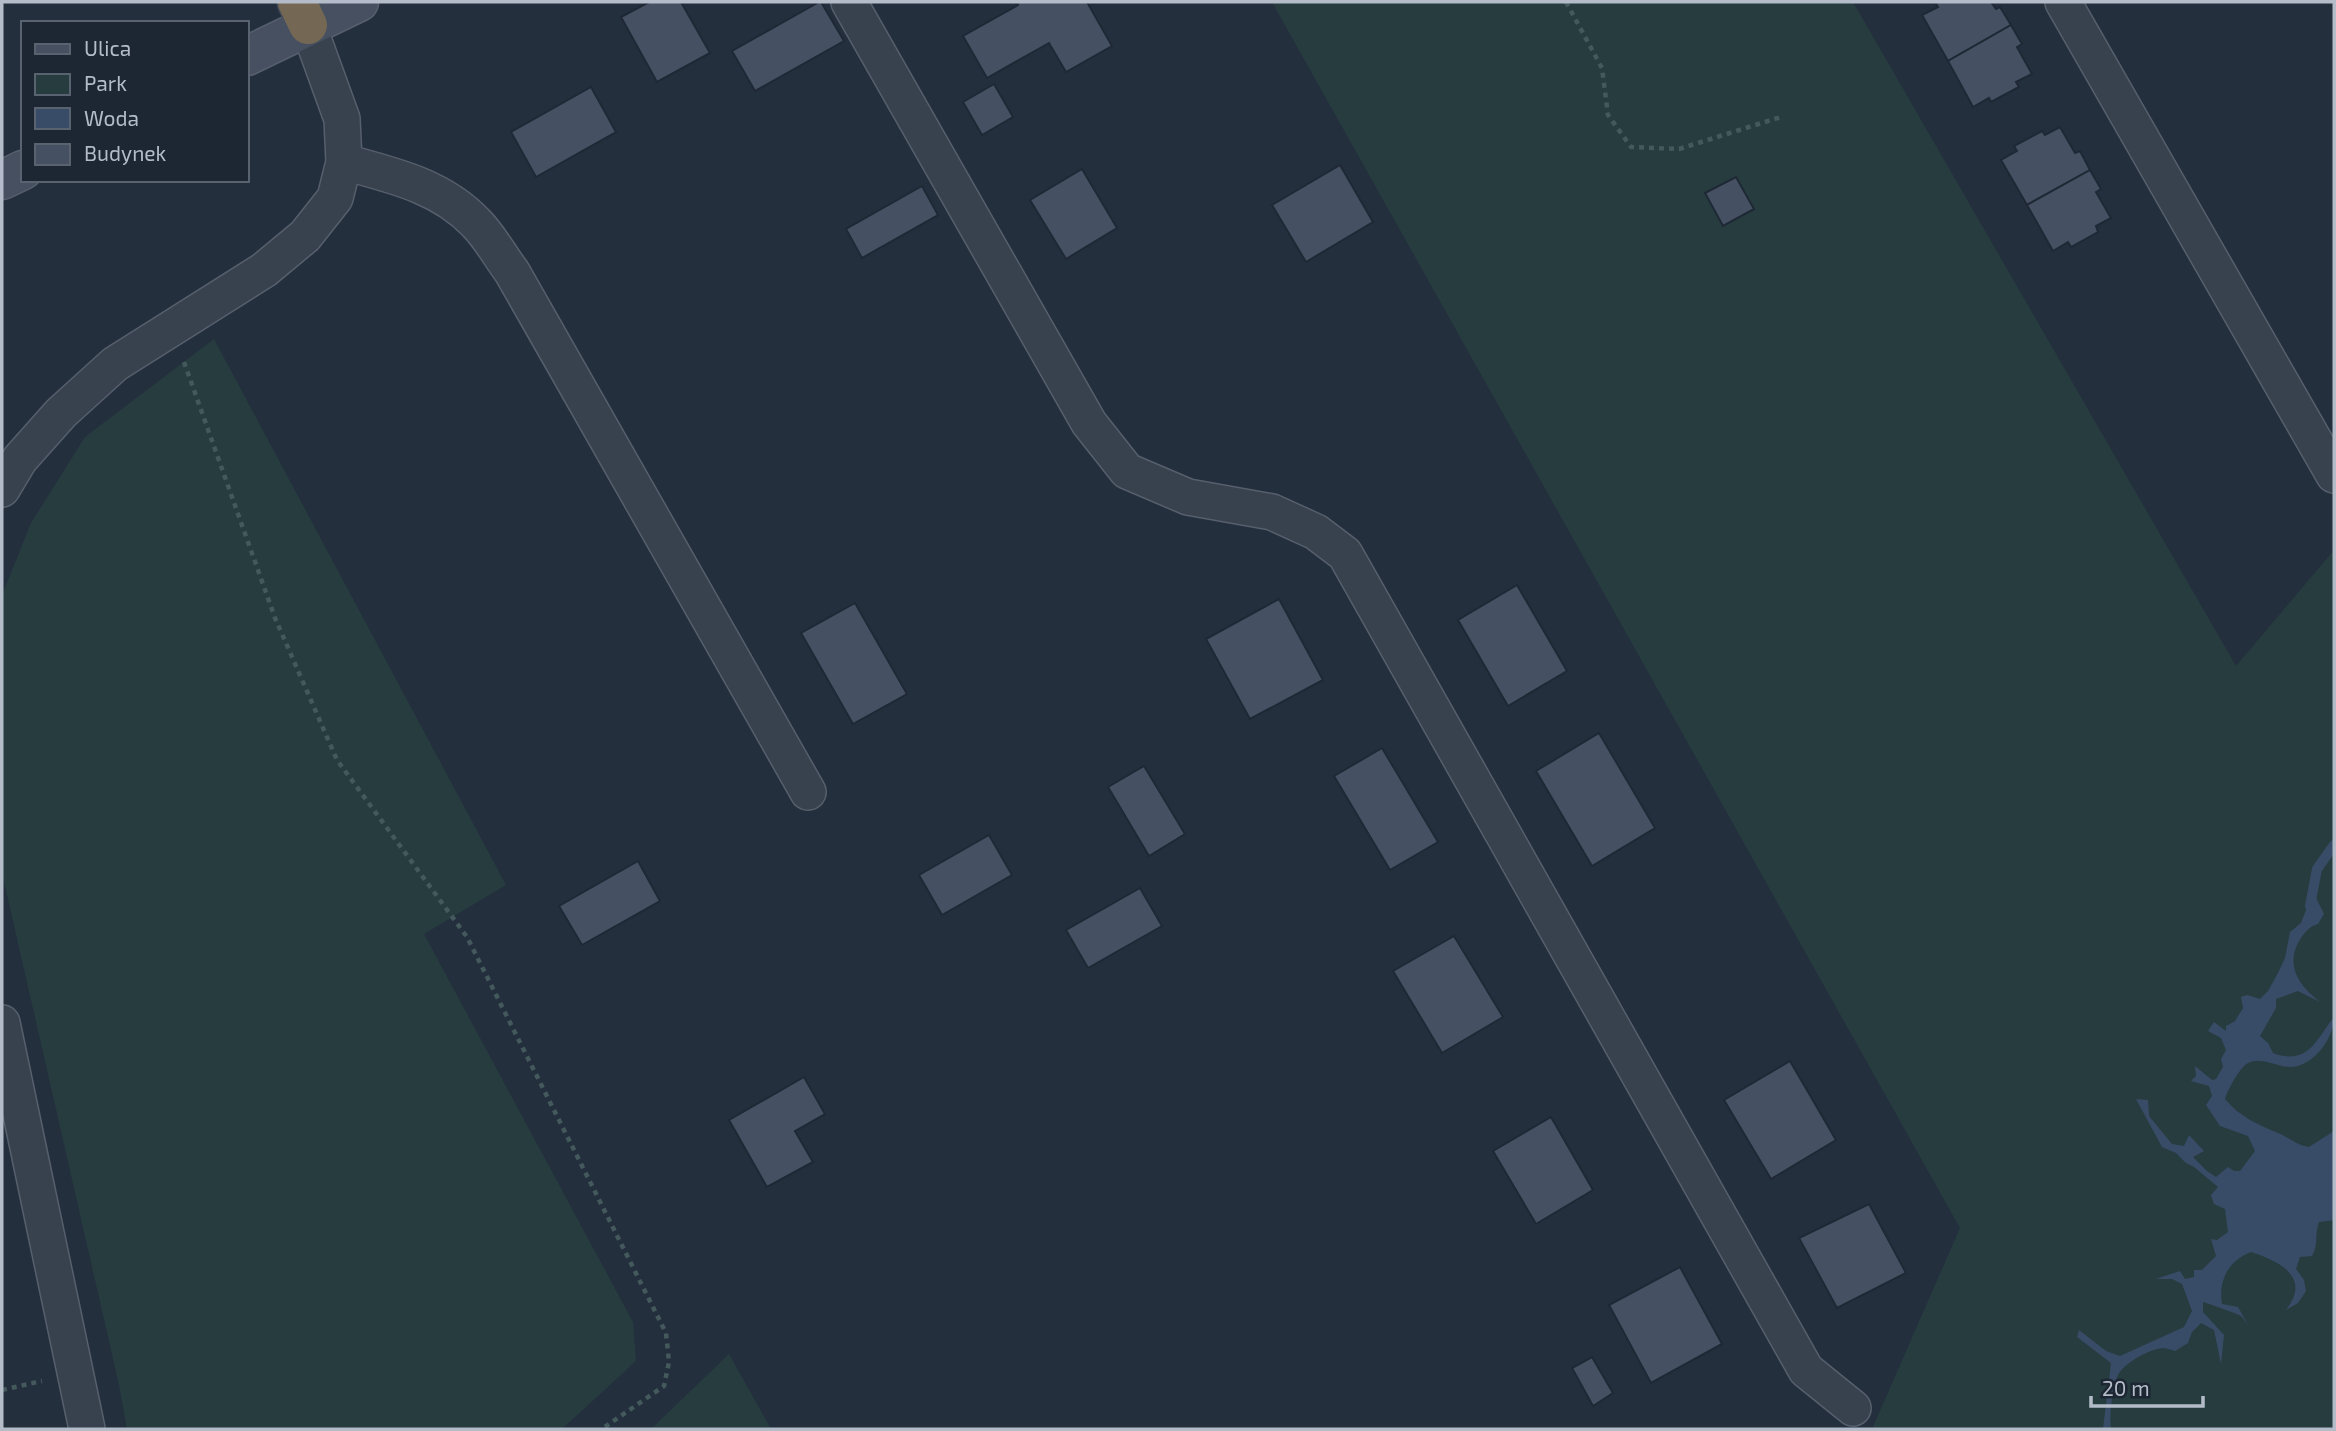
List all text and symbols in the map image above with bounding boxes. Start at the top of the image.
legend [21,21,248,182]
text: Ulica [84,35,131,60]
text: Park [84,70,127,95]
text: Woda [84,105,139,130]
text: Budynek [84,140,167,165]
scale bar [2091,1364,2203,1408]
text: 20 m [2102,1375,2150,1400]

